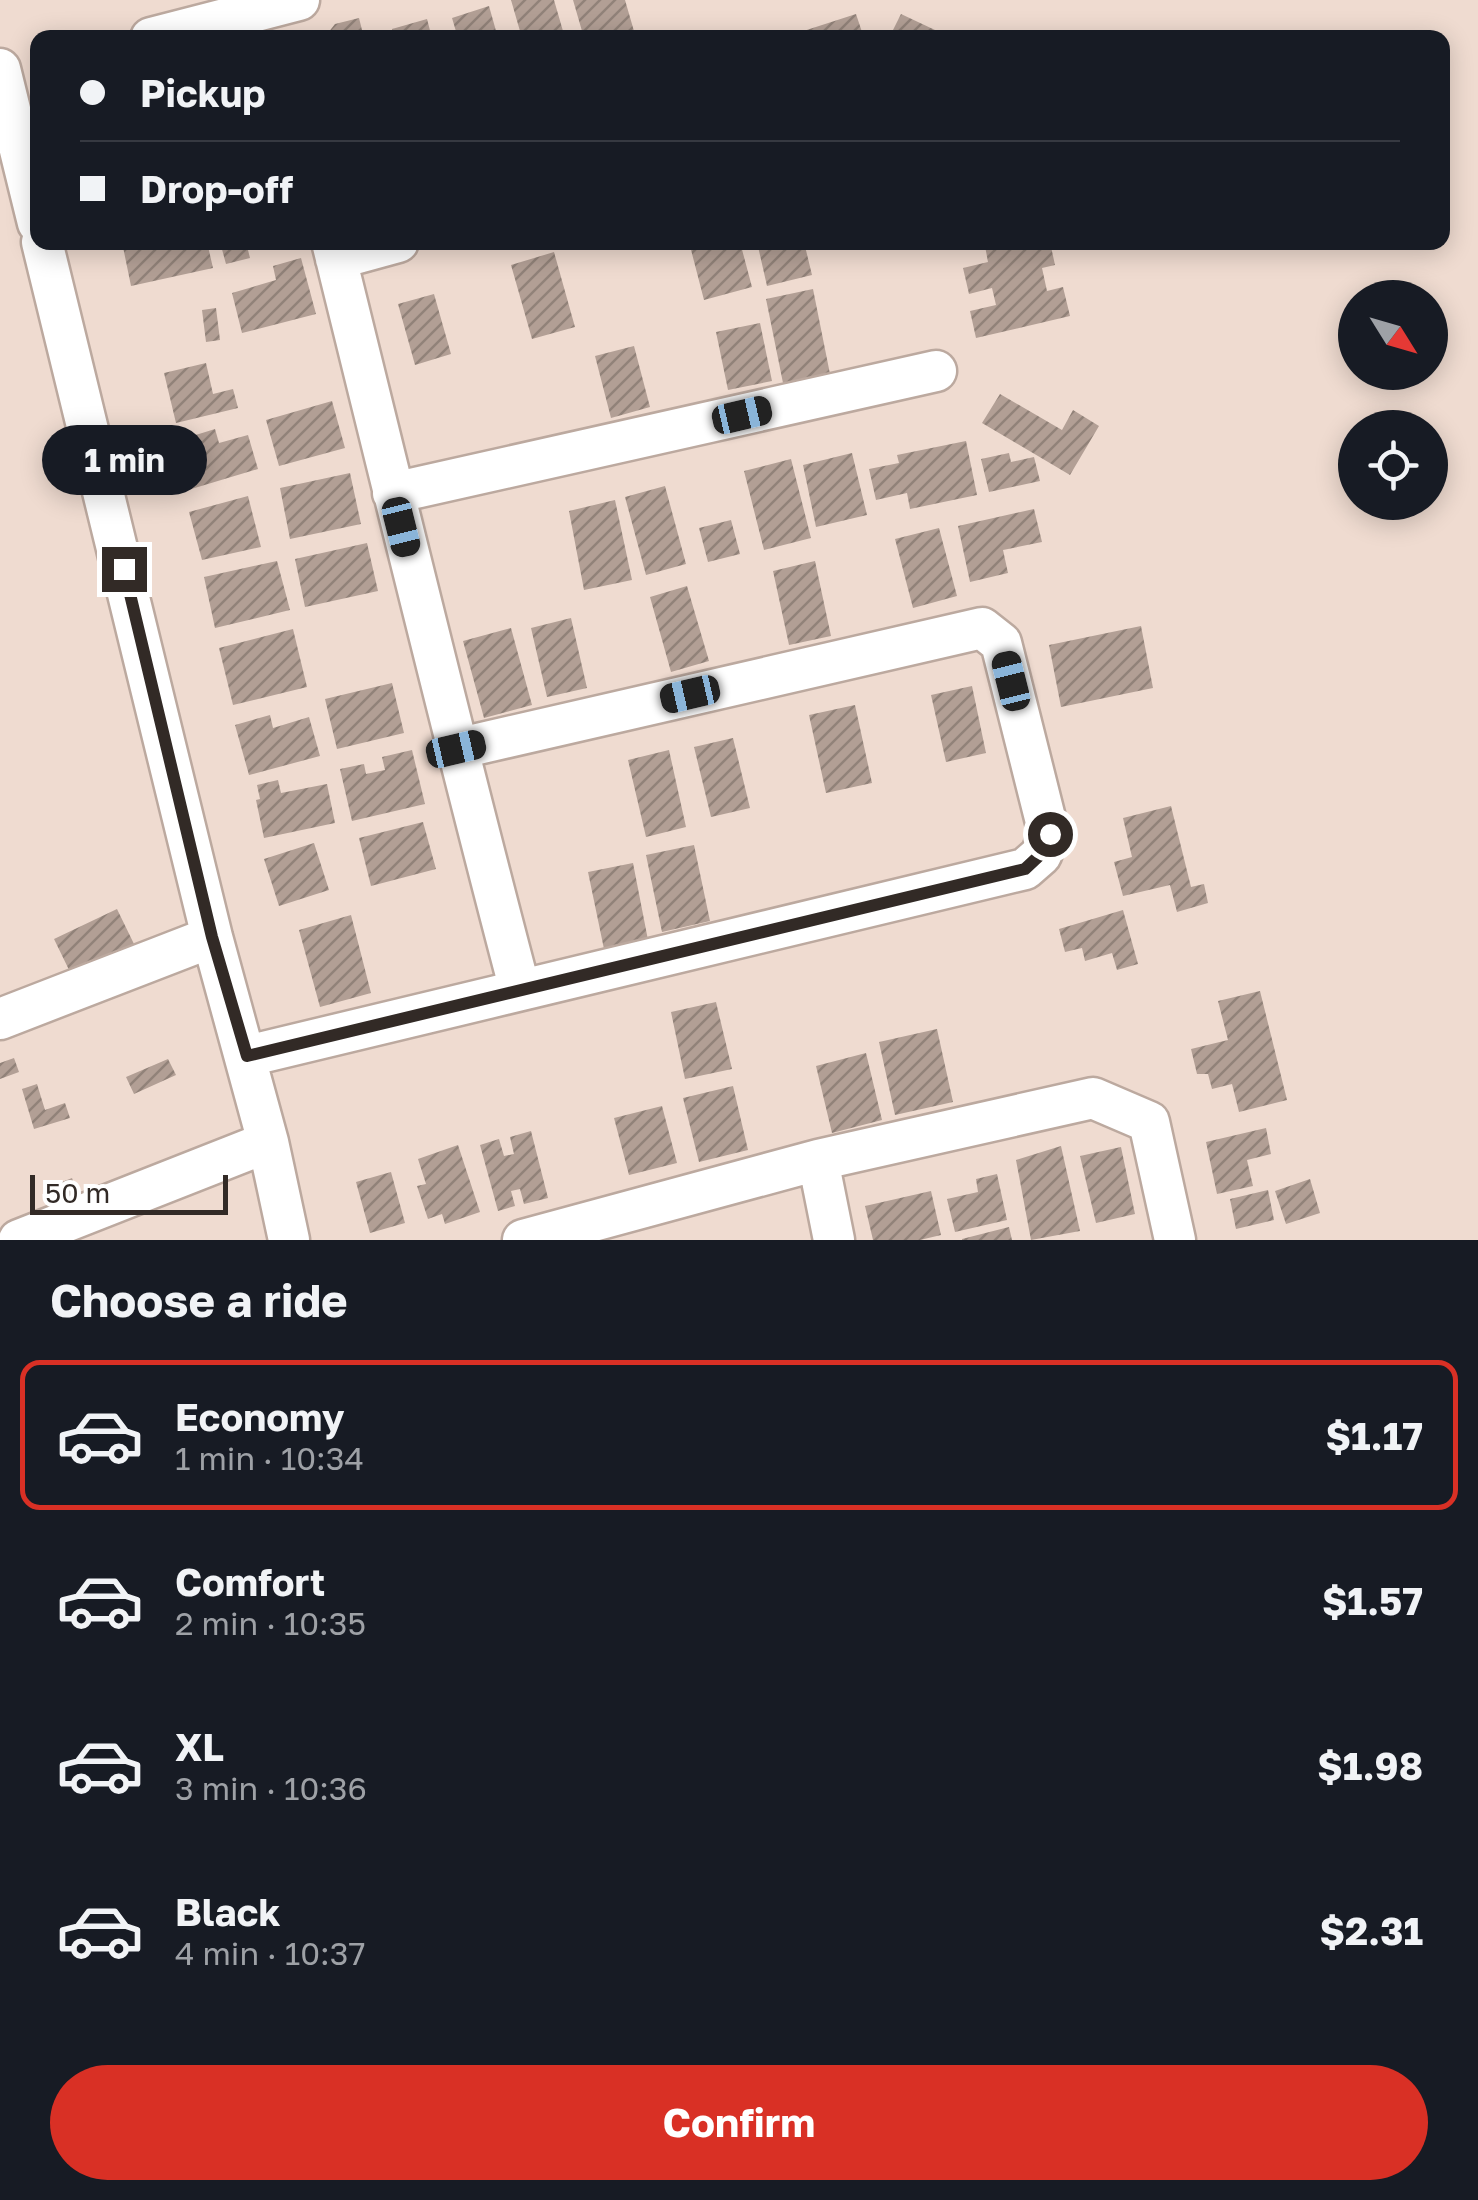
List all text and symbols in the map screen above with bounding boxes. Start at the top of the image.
text: Pickup [140,70,266,115]
text: Drop-off [140,166,293,211]
north arrow [1338,280,1448,390]
map controls [1338,280,1448,520]
car [709,394,775,436]
button: locate [1338,410,1448,520]
callout: 1 min [42,424,206,494]
text: 1 min [84,441,165,479]
car [379,494,423,560]
route end [102,547,147,592]
car [989,648,1033,714]
car [657,673,723,715]
car [423,728,489,770]
route start [1028,812,1073,857]
scale bar [30,1170,228,1214]
text: 50 m [45,1176,110,1209]
text: Choose a ride [50,1273,348,1327]
icon: car [55,1390,145,1480]
text: Economy [175,1394,344,1439]
text: $1.17 [1326,1413,1423,1458]
text: 1 min · 10:34 [175,1439,364,1477]
icon: car [55,1555,145,1645]
text: Comfort [175,1559,325,1604]
text: $1.57 [1322,1578,1423,1623]
text: 2 min · 10:35 [175,1604,366,1642]
icon: car [55,1720,145,1810]
text: XL [175,1724,224,1769]
text: $1.98 [1317,1743,1423,1788]
text: 3 min · 10:36 [175,1769,367,1807]
icon: car [55,1885,145,1975]
text: Black [175,1889,280,1934]
text: $2.31 [1319,1908,1423,1953]
text: 4 min · 10:37 [175,1934,365,1972]
button: Confirm [50,2065,1428,2180]

